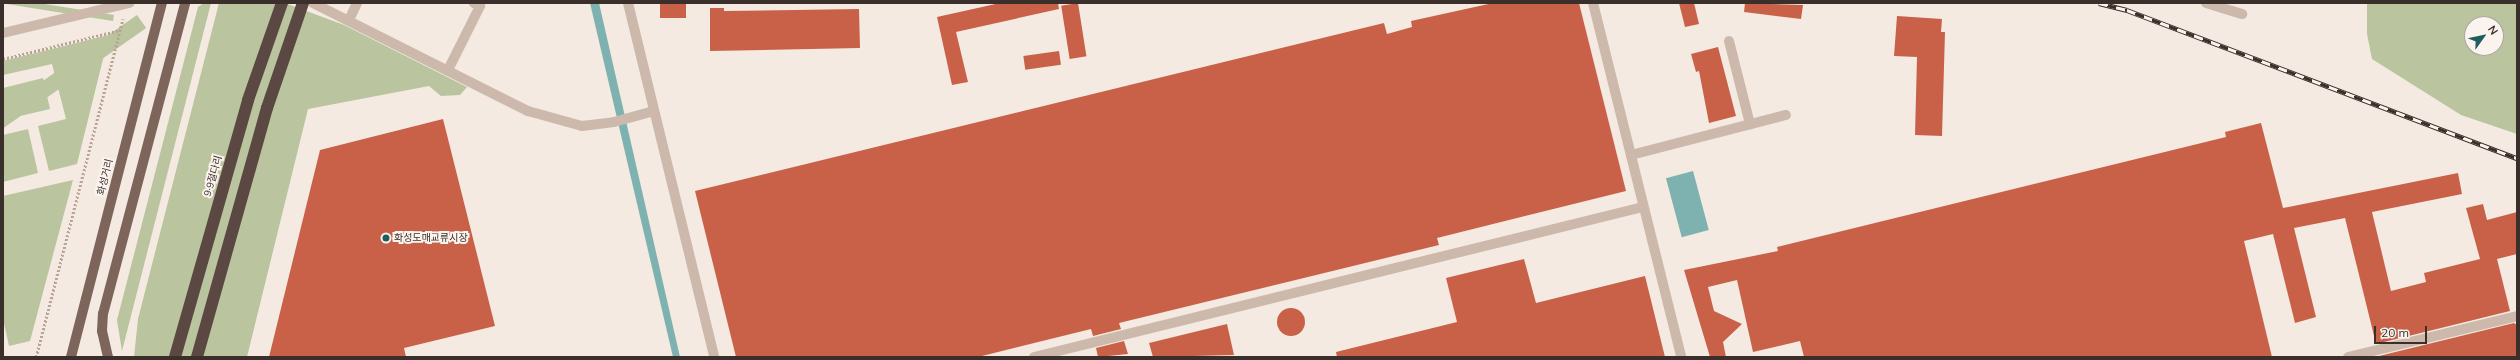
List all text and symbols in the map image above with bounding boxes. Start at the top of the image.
north arrow [2464,16,2504,56]
text: N [2485,23,2501,37]
street label: 9·9절다리 [201,154,225,198]
street label: 화성거리 [95,158,115,196]
place label: 화성도매교류시장 [394,232,468,244]
marker: 화성도매교류시장 [381,233,391,243]
scale bar [2376,318,2429,344]
text: 20 m [2381,325,2409,340]

